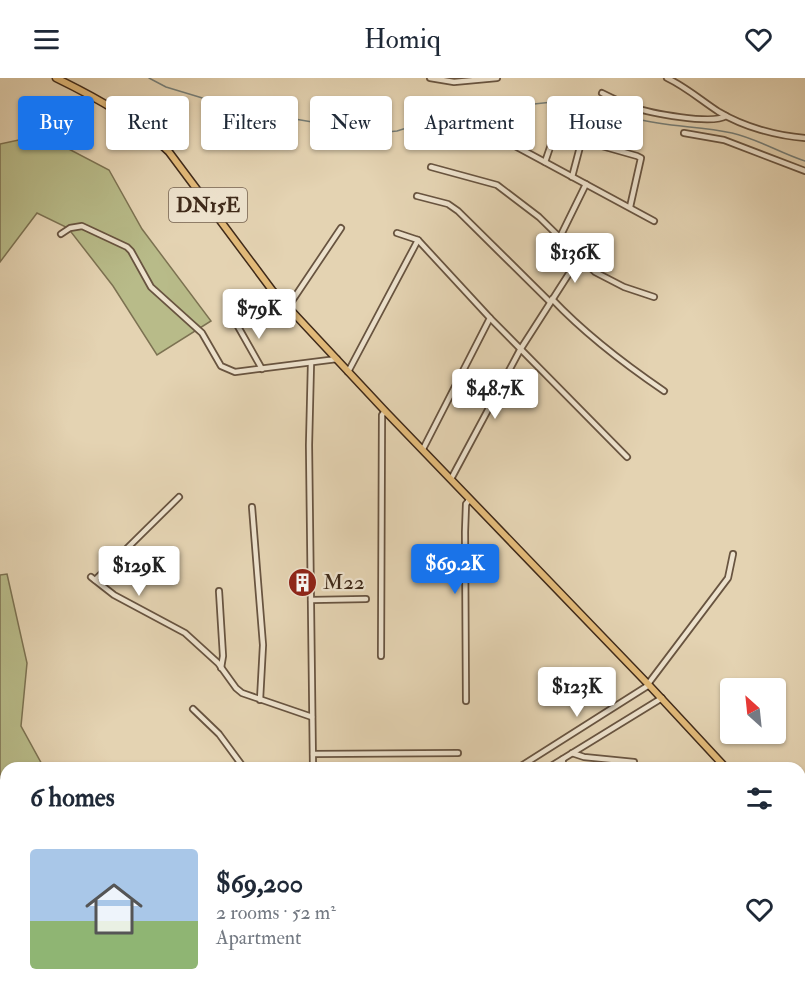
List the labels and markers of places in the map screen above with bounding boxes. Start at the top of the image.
pin: $136K [533,233,617,284]
pin: $79K [223,289,295,340]
pin: $48.7K [446,369,544,420]
pin: $69.2K [406,544,504,595]
pin: $129K [97,546,181,597]
building icon: M22 [286,566,318,598]
place label: M22 [323,569,365,596]
pin: $123K [535,667,619,718]

